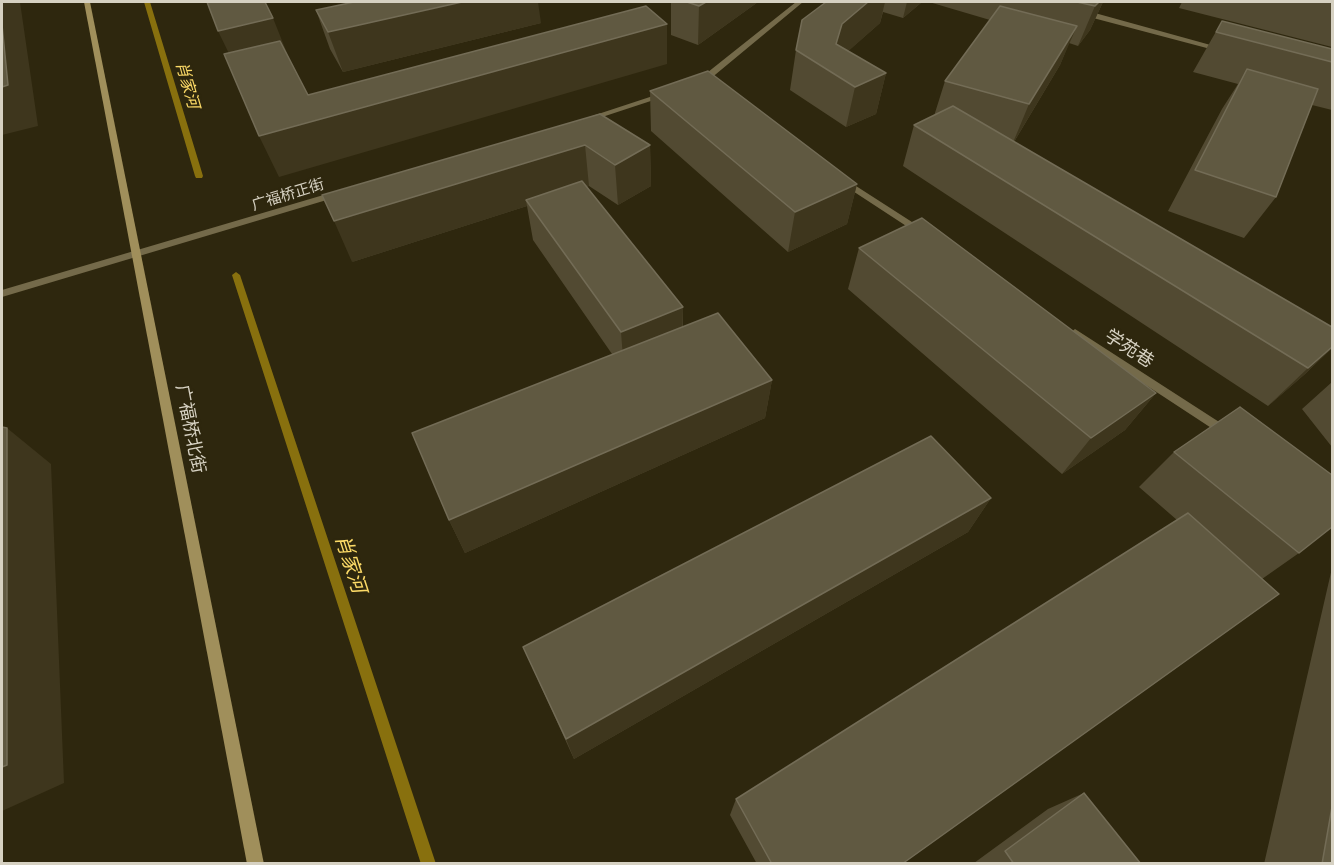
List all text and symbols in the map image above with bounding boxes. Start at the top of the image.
water label: 肖家河 [171,59,203,111]
street label: 广福桥正街 [250,175,326,215]
street label: 学苑巷 [1100,325,1158,373]
street label: 广福桥北街 [171,383,209,475]
water label: 肖家河 [329,532,371,596]

